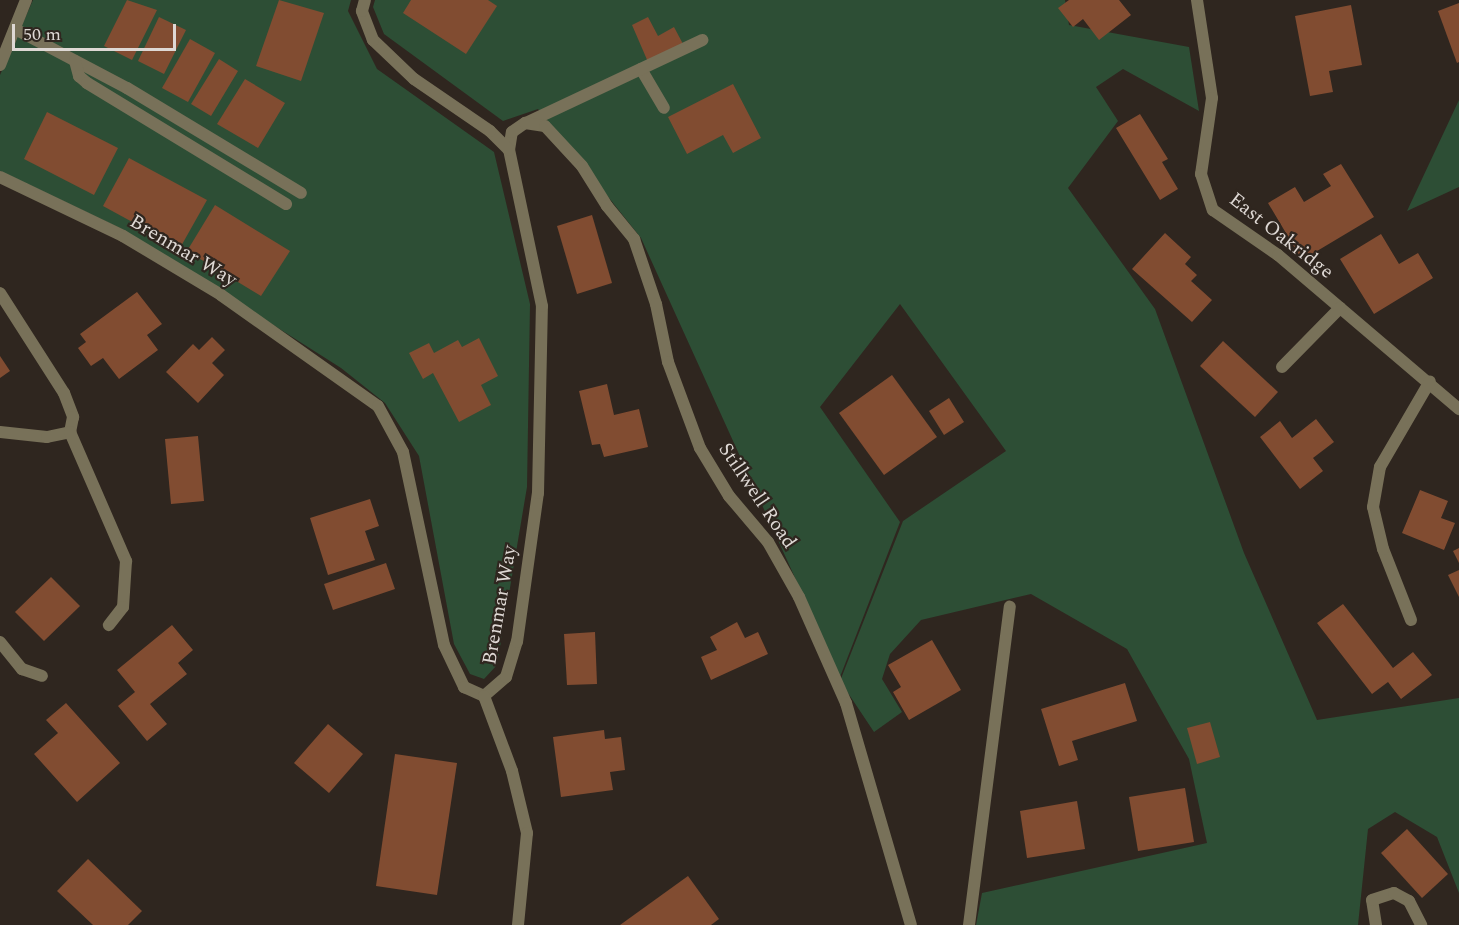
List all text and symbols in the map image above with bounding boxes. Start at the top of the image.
scale bar [15,12,178,50]
text: 50 m [23,21,61,48]
street label: East Oakridge [1224,188,1338,284]
street label: Brenmar Way [125,210,241,292]
street label: Stillwell Road [713,439,801,553]
street label: Brenmar Way [478,543,522,667]

